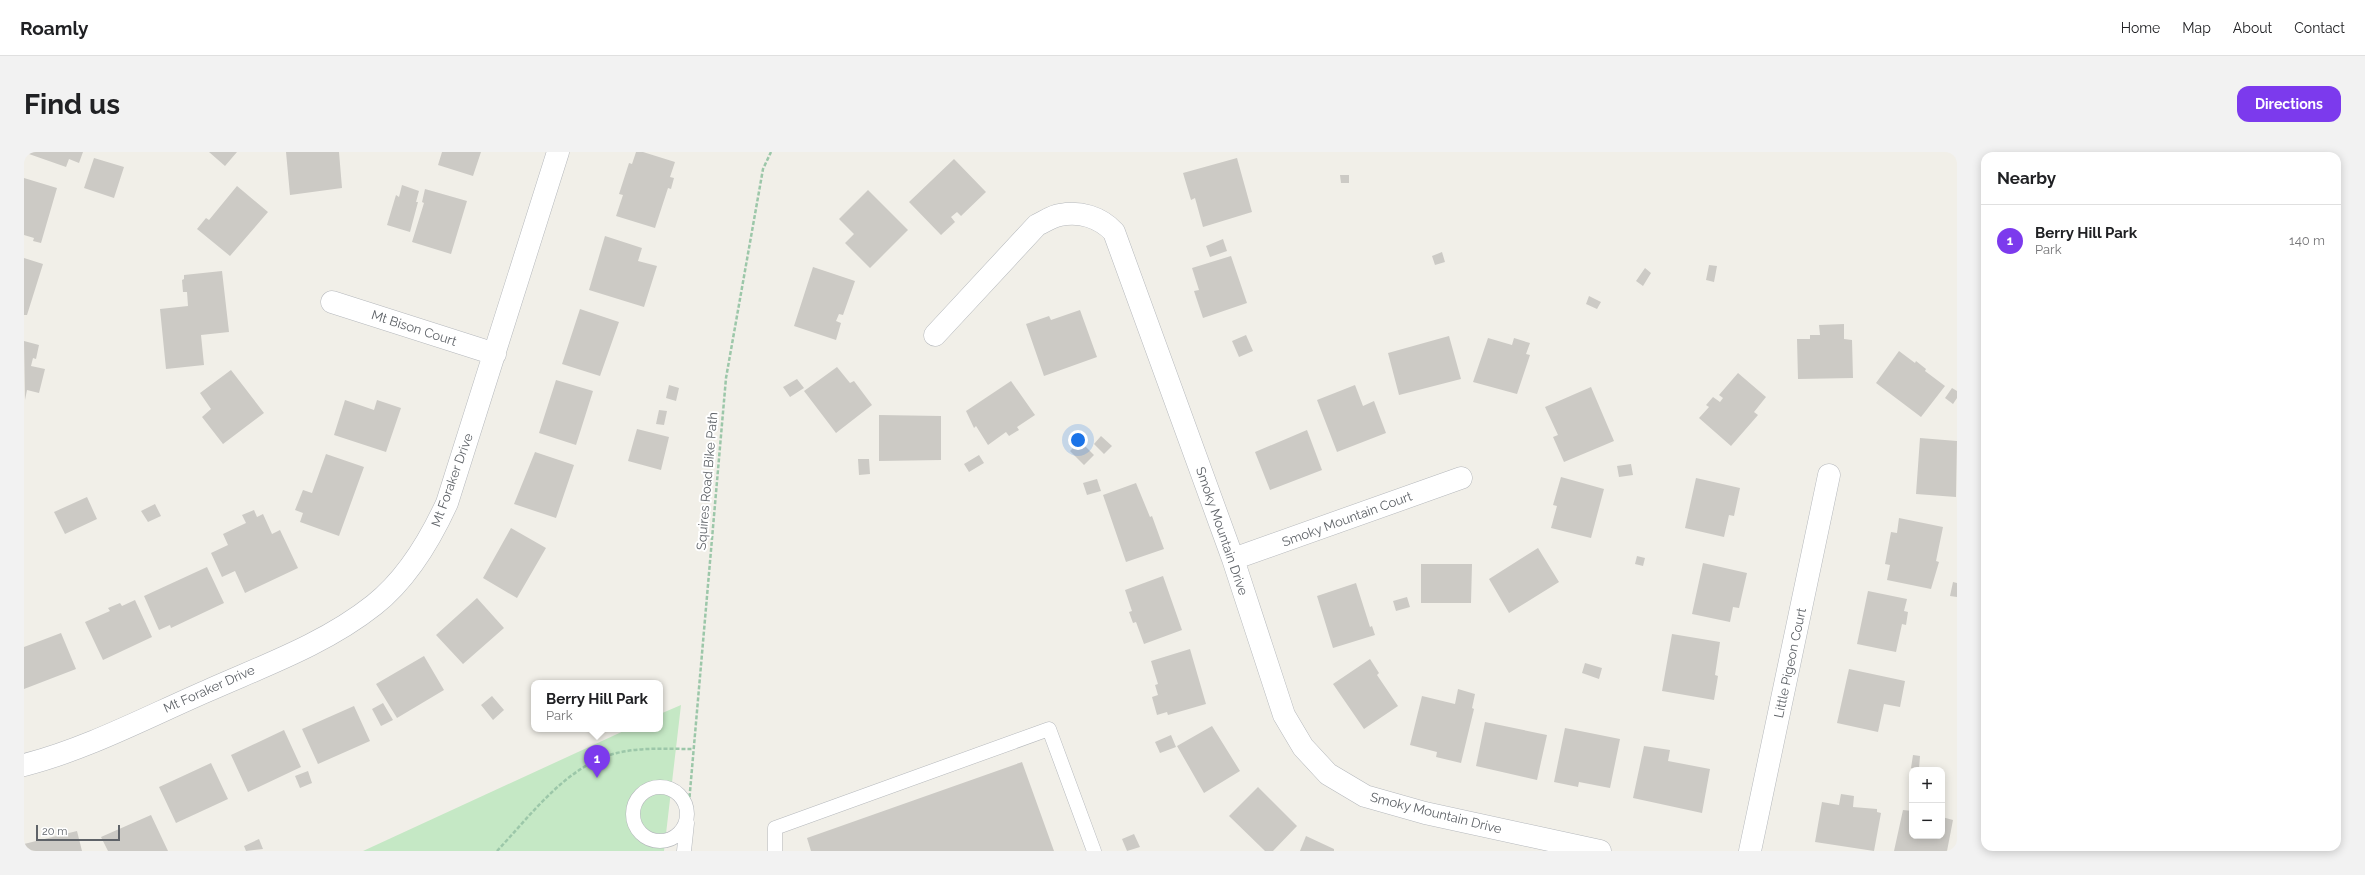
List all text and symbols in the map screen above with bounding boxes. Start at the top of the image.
text: Roamly [20,17,88,39]
text: Home [2121,20,2160,36]
text: Map [2182,20,2211,36]
text: About [2233,20,2272,36]
text: Contact [2294,20,2345,36]
button: Directions [2237,86,2341,122]
text: Find us [24,88,120,121]
text: Nearby [1997,168,2056,188]
text: Berry Hill Park [2035,224,2137,242]
text: 1 [2007,233,2013,248]
text: 140 m [2289,233,2325,248]
text: Park [2035,242,2062,257]
street label: Mt Bison Court [370,307,459,349]
street label: Squires Road Bike Path [693,411,721,551]
your location [1068,430,1088,450]
street label: Mt Foraker Drive [428,431,476,529]
street label: Smoky Mountain Drive [1193,465,1251,598]
street label: Smoky Mountain Court [1280,488,1415,550]
street label: Little Pigeon Court [1771,606,1809,719]
street label: Mt Foraker Drive [161,662,257,716]
popup [531,680,663,732]
text: Berry Hill Park [546,690,648,708]
text: Park [546,708,573,723]
pin: 1 [584,745,610,778]
map controls [1909,767,1945,839]
button: + [1909,767,1945,803]
street label: Smoky Mountain Drive [1369,789,1504,837]
button: − [1909,803,1945,839]
scale bar [36,823,120,842]
text: 20 m [42,825,67,838]

